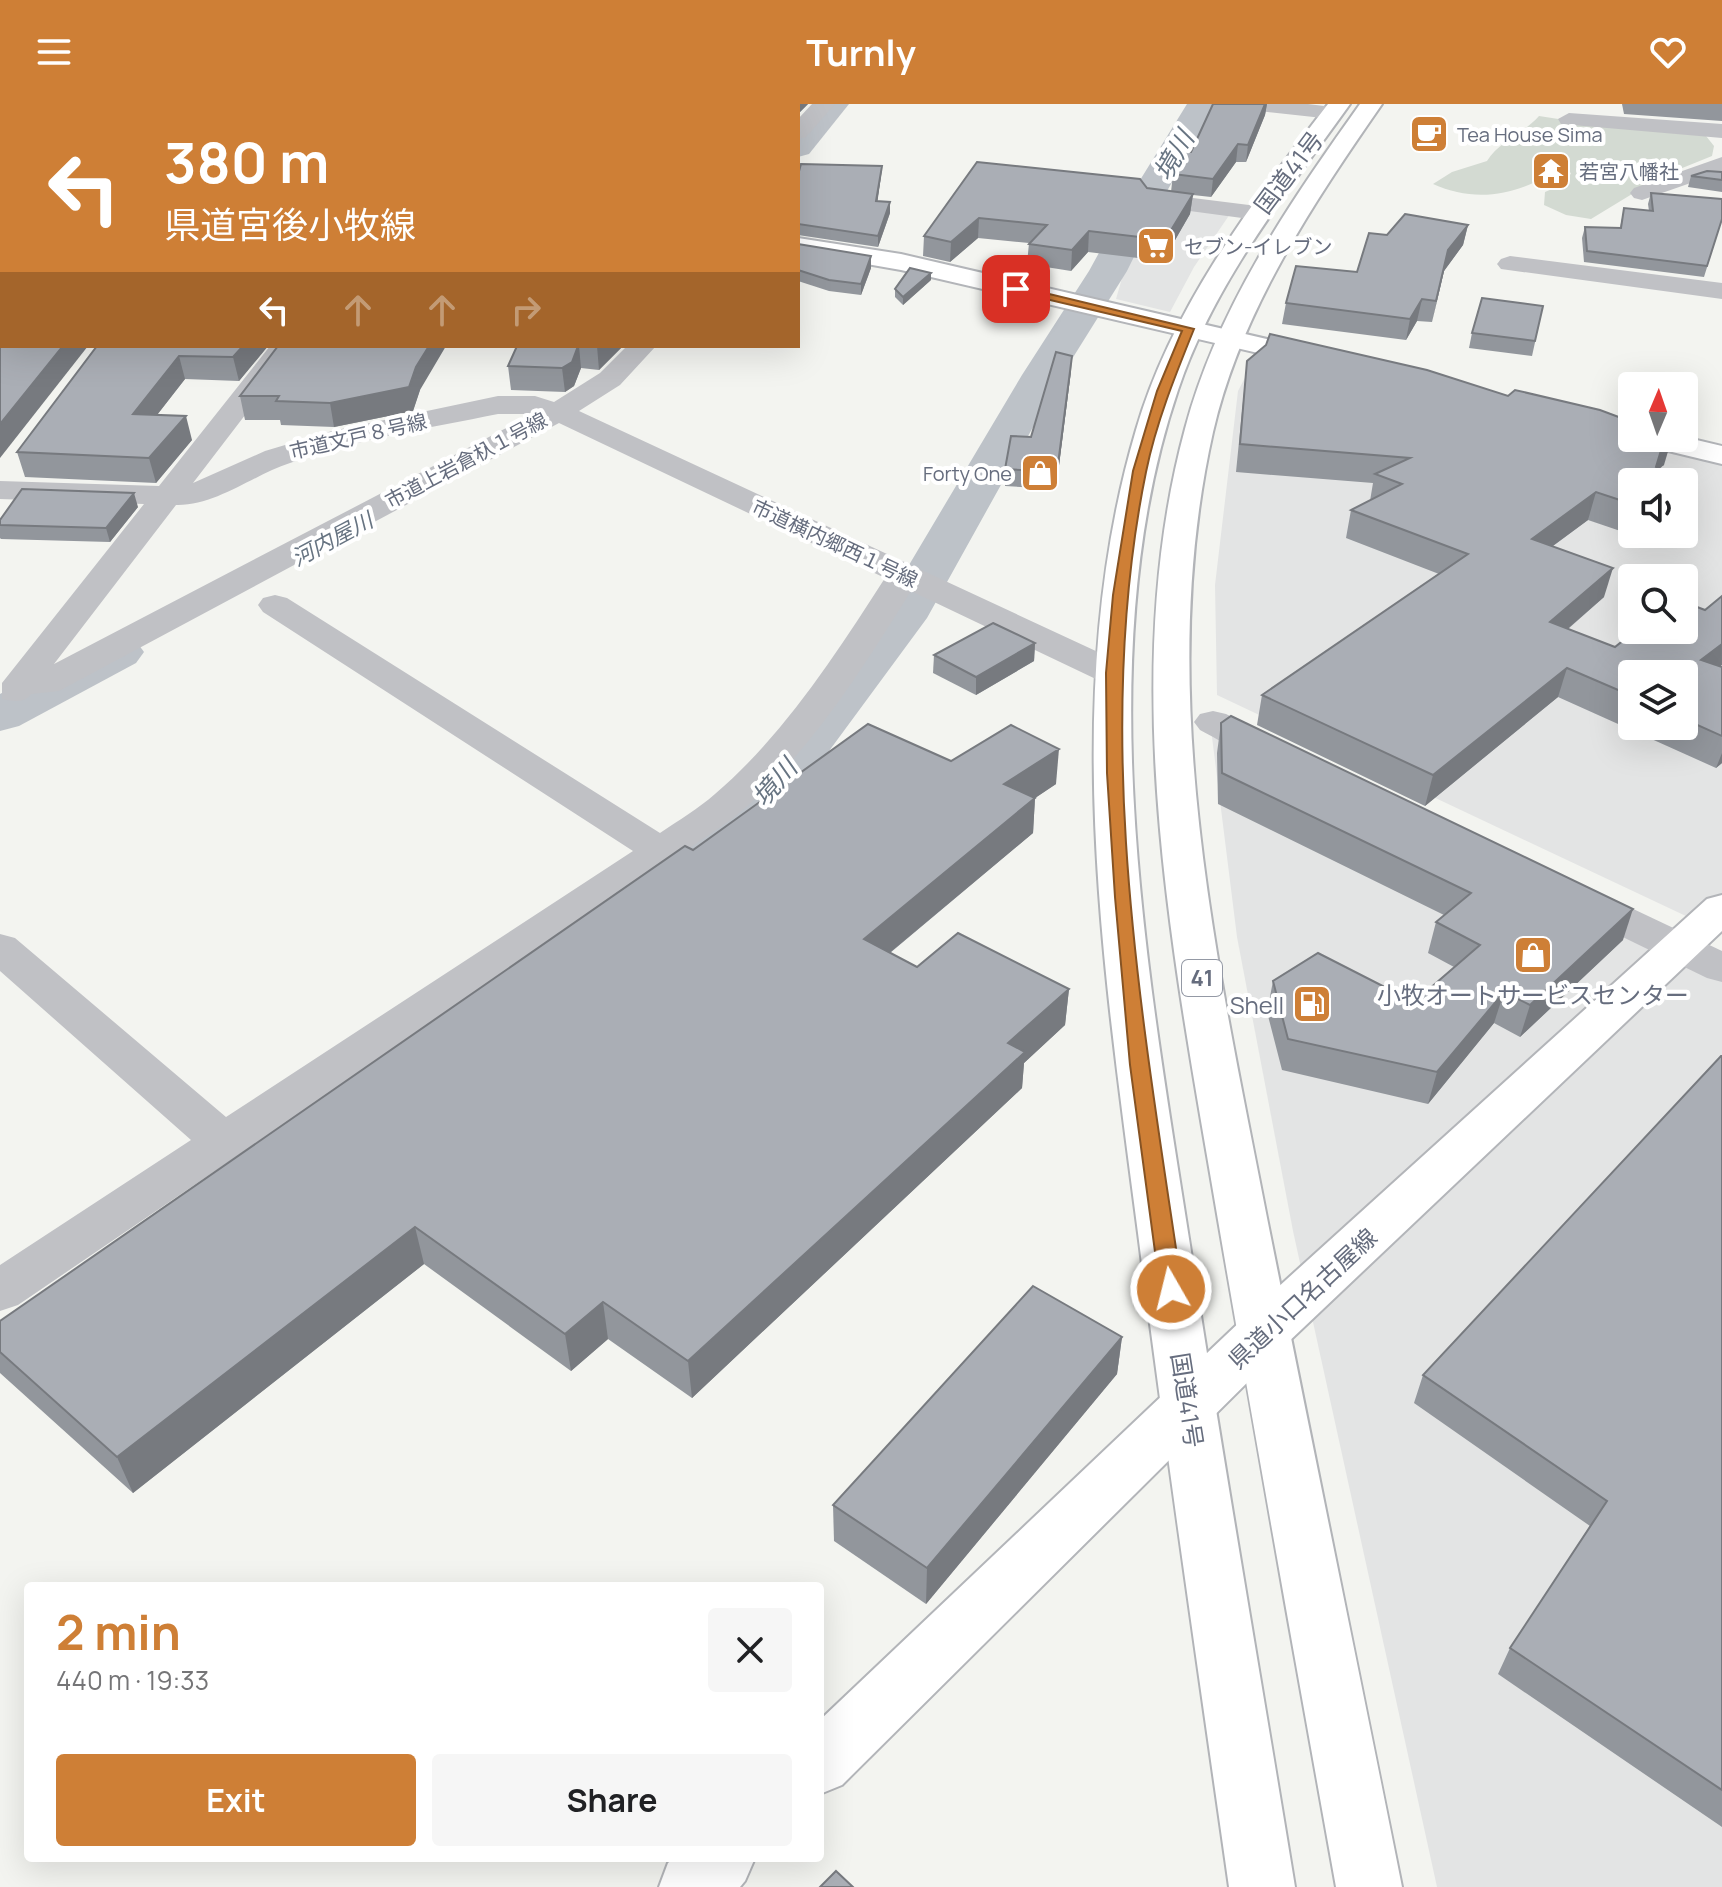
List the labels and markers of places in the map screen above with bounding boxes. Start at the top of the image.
cafe icon: Tea House Sima [1408,113,1450,155]
place label: Tea House Sima [1457,121,1603,148]
temple icon: 若宮八幡社 [1530,150,1572,192]
place label: 若宮八幡社 [1579,158,1679,185]
supermarket icon: セブン-イレブン [1135,225,1177,267]
place label: セブン-イレブン [1184,233,1332,260]
pin [982,255,1050,323]
shop icon: Forty One [1019,452,1061,494]
place label: Forty One [923,460,1012,487]
shop icon: 小牧オートサービスセンター [1512,934,1554,976]
place label: 小牧オートサービスセンター [1377,978,1689,1011]
fuel station icon: Shell [1291,983,1333,1025]
place label: Shell [1230,988,1284,1021]

